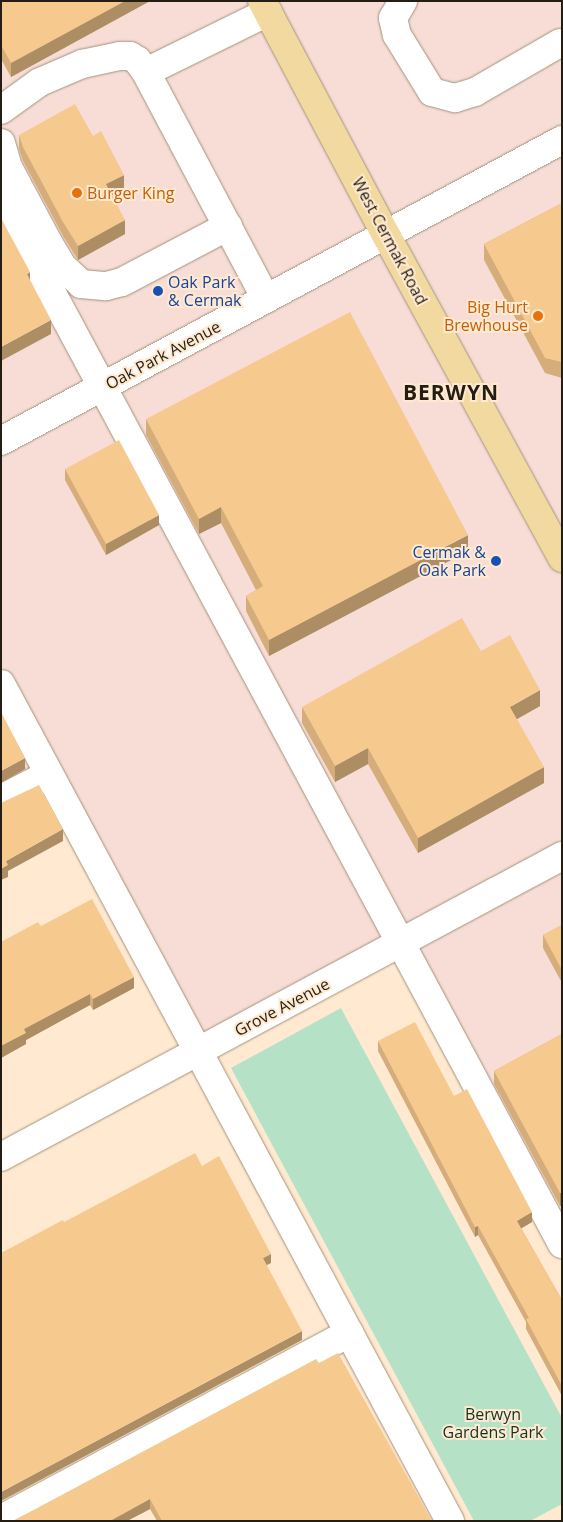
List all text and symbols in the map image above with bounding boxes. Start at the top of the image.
street label: West Cermak Road [348,174,432,308]
place label: Burger King [87,183,174,203]
marker: Burger King [71,187,83,199]
place label: Oak Park & Cermak [168,272,242,310]
marker: Oak Park & Cermak [152,285,164,297]
place label: Big Hurt Brewhouse [444,297,528,335]
marker: Big Hurt Brewhouse [532,310,544,322]
street label: Oak Park Avenue [102,317,224,393]
district label: BERWYN [402,379,500,405]
place label: Cermak & Oak Park [412,542,486,580]
marker: Cermak & Oak Park [490,555,502,567]
street label: Grove Avenue [231,974,333,1040]
park label: Berwyn Gardens Park [443,1404,543,1442]

